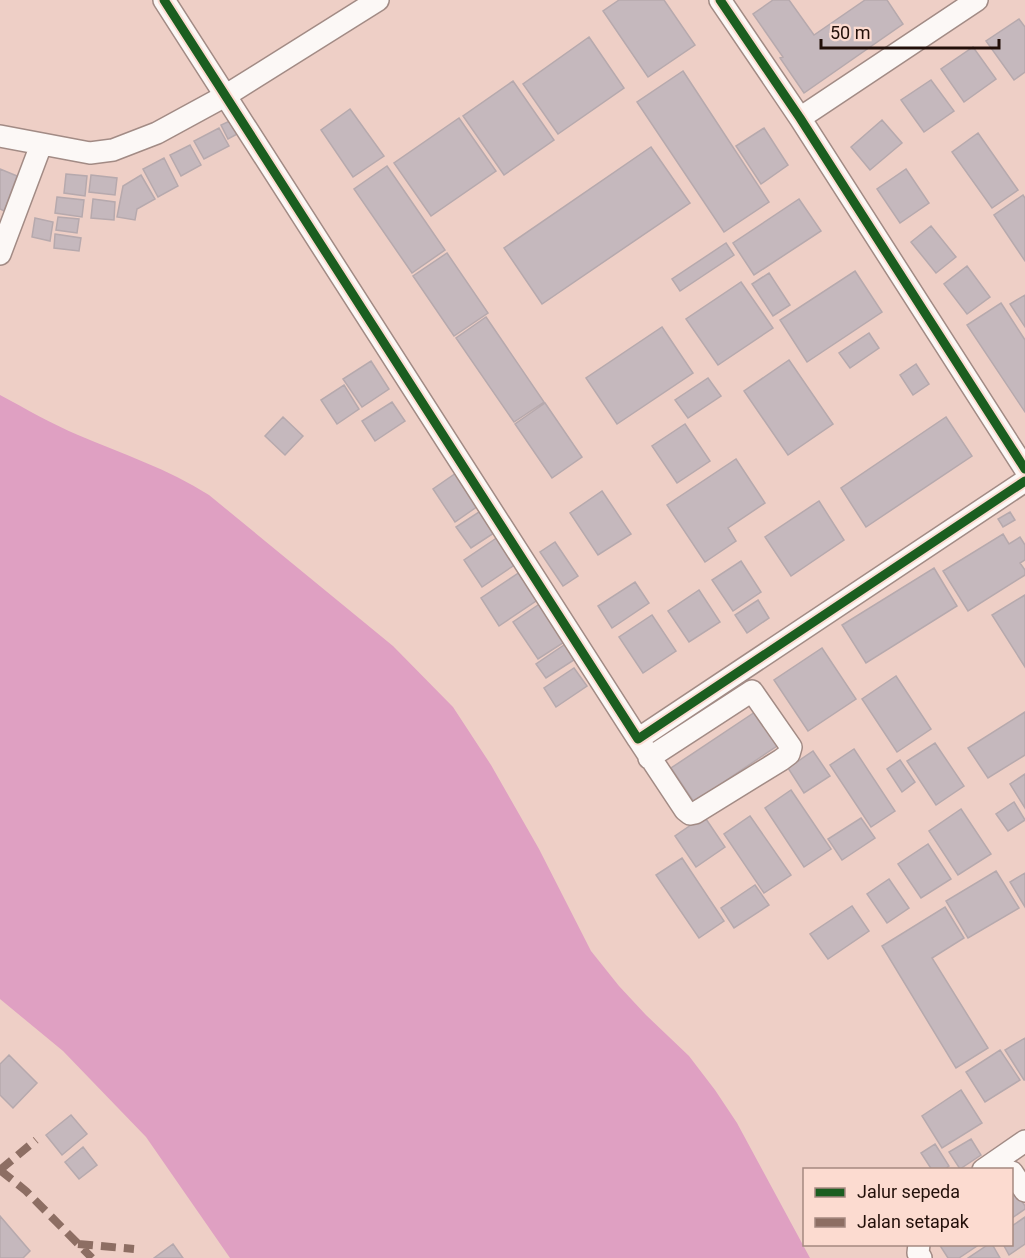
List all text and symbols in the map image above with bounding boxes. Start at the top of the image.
scale bar [821,12,1000,50]
text: 50 m [830,22,870,43]
legend [803,1168,1013,1246]
text: Jalur sepeda [857,1181,960,1202]
text: Jalan setapak [857,1211,970,1232]

